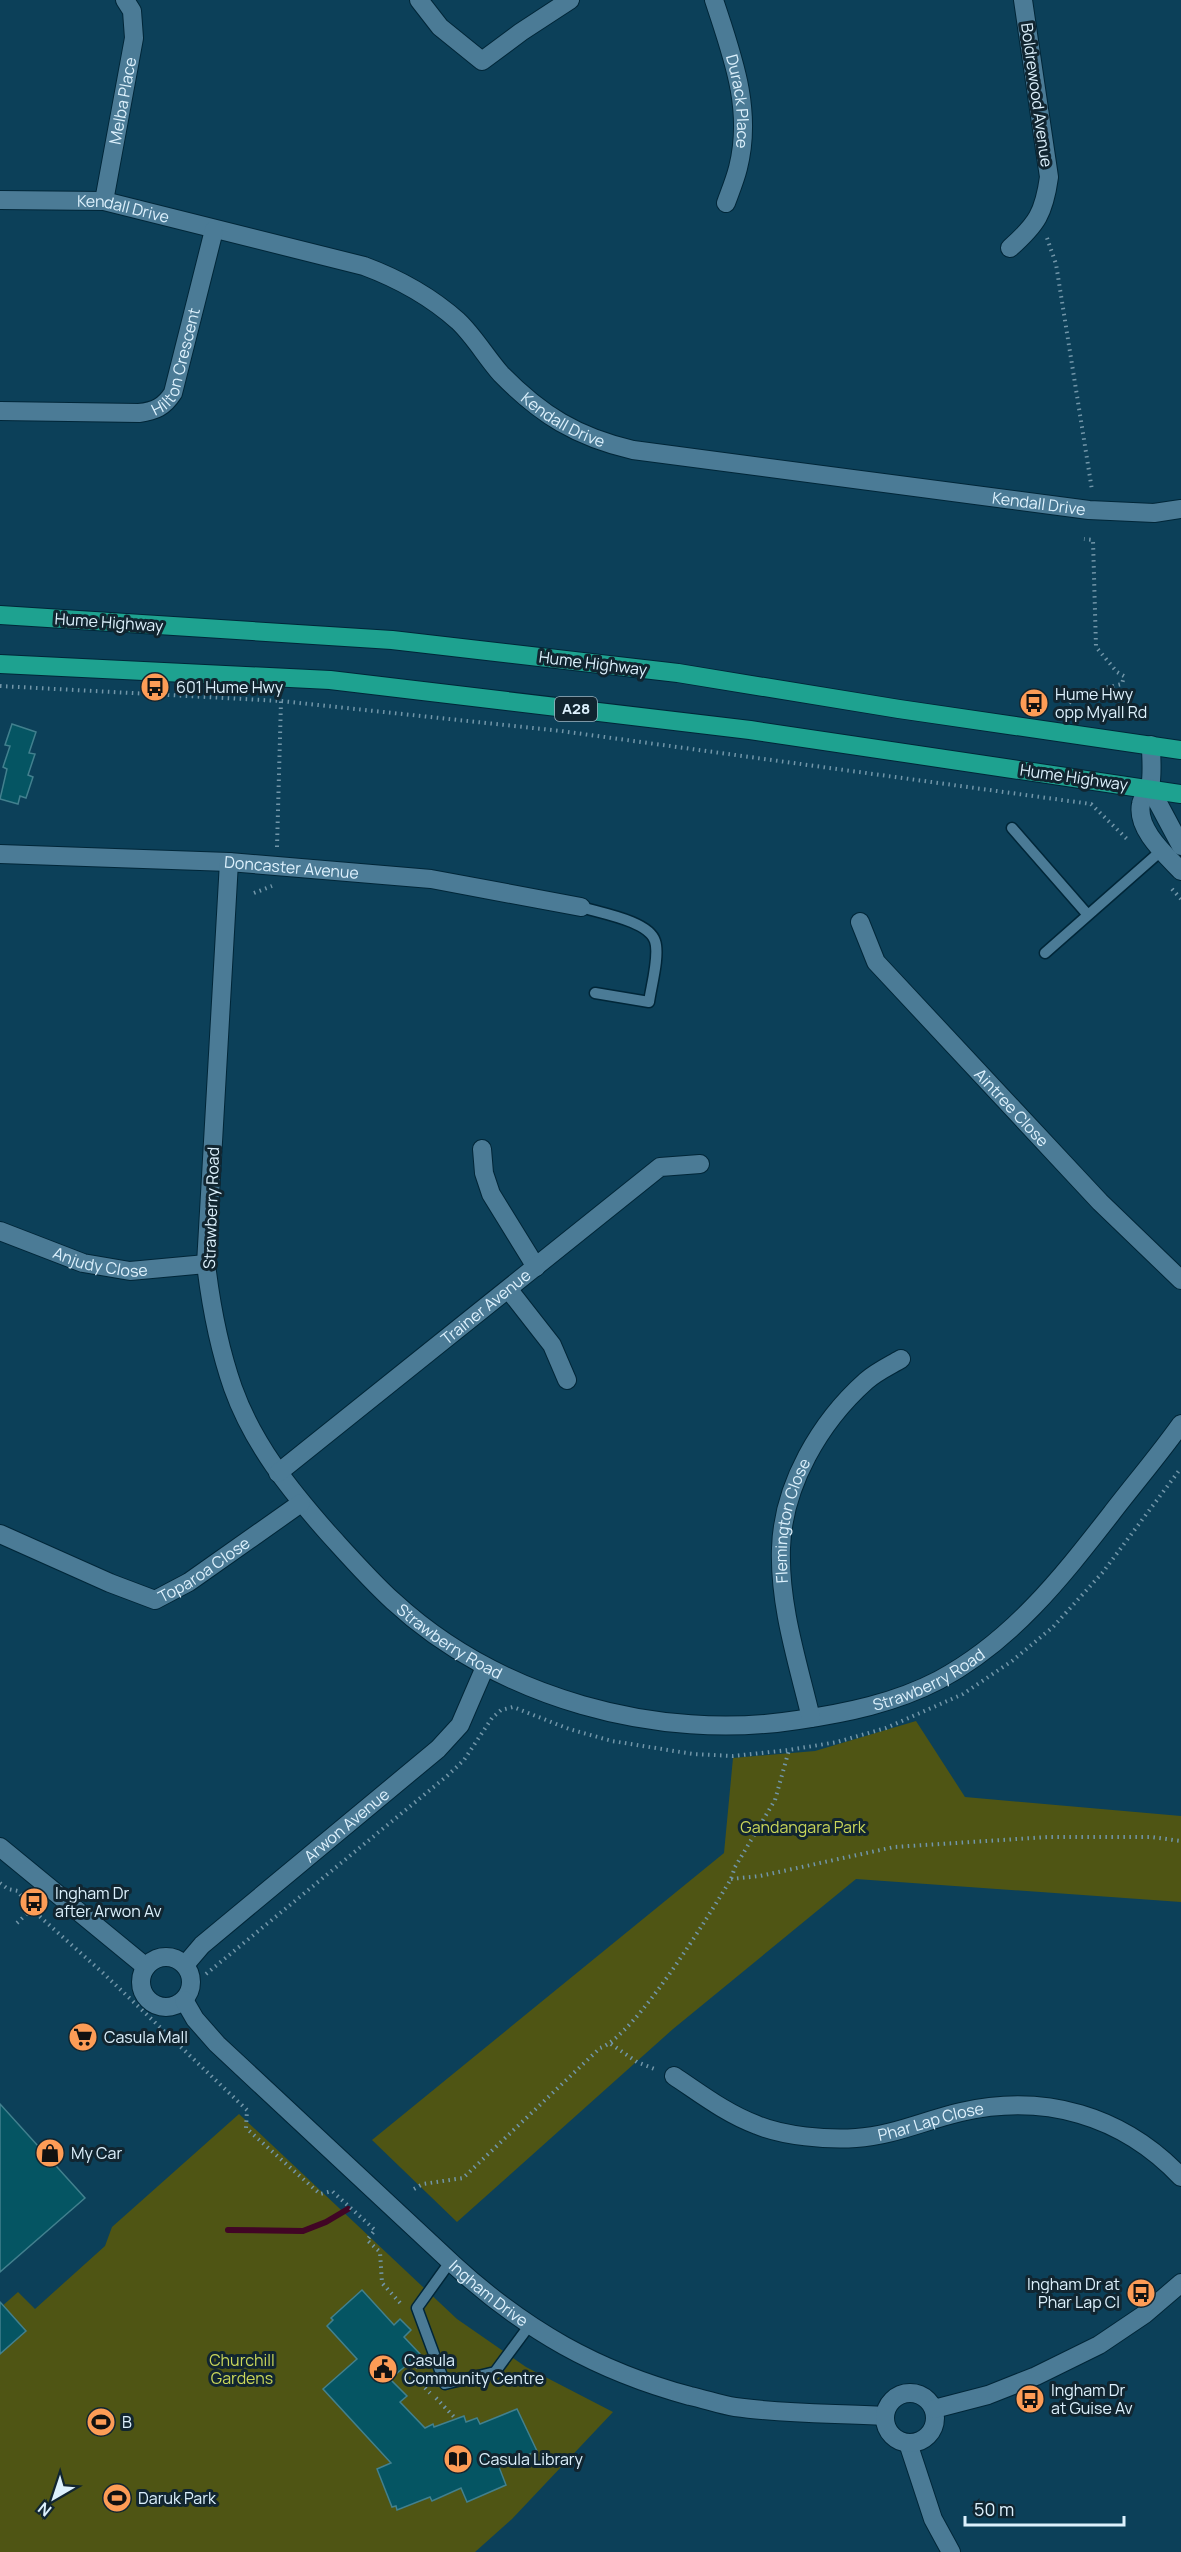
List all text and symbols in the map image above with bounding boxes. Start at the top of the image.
street label: Boldrewood Avenue [1016,21,1058,169]
street label: Durack Place [721,52,754,150]
street label: Melba Place [104,55,141,146]
street label: Kendall Drive [77,190,172,228]
street label: Hilton Crescent [147,305,205,421]
street label: Kendall Drive [517,387,608,452]
street label: Kendall Drive [991,486,1087,520]
street label: Hume Highway [54,607,165,637]
street label: Hume Highway [538,645,649,681]
bus stop icon: 601 Hume Hwy [139,671,171,703]
place label: 601 Hume Hwy [176,676,284,698]
place label: Hume Hwy opp Myall Rd [1055,683,1147,723]
bus stop icon: Hume Hwy opp Myall Rd [1018,687,1050,719]
road number: A28 [555,697,597,721]
street label: Hume Highway [1019,759,1130,796]
street label: Doncaster Avenue [223,851,360,884]
street label: Aintree Close [970,1063,1054,1151]
street label: Strawberry Road [198,1146,224,1270]
street label: Anjudy Close [50,1241,149,1282]
street label: Trainer Avenue [436,1264,535,1350]
street label: Flemington Close [770,1454,815,1584]
street label: Toparoa Close [154,1532,254,1608]
street label: Strawberry Road [392,1598,506,1684]
street label: Strawberry Road [870,1643,989,1716]
street label: Arwon Avenue [299,1783,394,1867]
park label: Gandangara Park [740,1816,867,1838]
place label: Ingham Dr after Arwon Av [55,1882,162,1922]
bus stop icon: Ingham Dr after Arwon Av [18,1886,50,1918]
supermarket icon: Casula Mall [67,2021,99,2053]
place label: Casula Mall [104,2026,188,2048]
street label: Phar Lap Close [876,2097,985,2146]
shop icon: My Car [34,2137,66,2169]
place label: My Car [71,2142,122,2164]
street label: Ingham Drive [444,2255,533,2332]
place label: Ingham Dr at Phar Lap Cl [1027,2273,1120,2313]
bus stop icon: Ingham Dr at Phar Lap Cl [1125,2277,1157,2309]
park label: Churchill Gardens [209,2349,275,2389]
place label: Casula Community Centre [404,2349,544,2389]
public building icon: Casula Community Centre [367,2353,399,2385]
place label: Ingham Dr at Guise Av [1051,2379,1133,2419]
bus stop icon: Ingham Dr at Guise Av [1014,2383,1046,2415]
sports icon: B [85,2406,117,2438]
place label: B [122,2411,132,2433]
library icon: Casula Library [442,2443,474,2475]
place label: Casula Library [479,2448,583,2470]
north arrow [24,2468,84,2528]
sports icon: Daruk Park [101,2482,133,2514]
place label: Daruk Park [138,2487,217,2509]
scale bar [965,2489,1124,2527]
text: N [33,2497,56,2522]
text: 50 m [974,2497,1014,2521]

